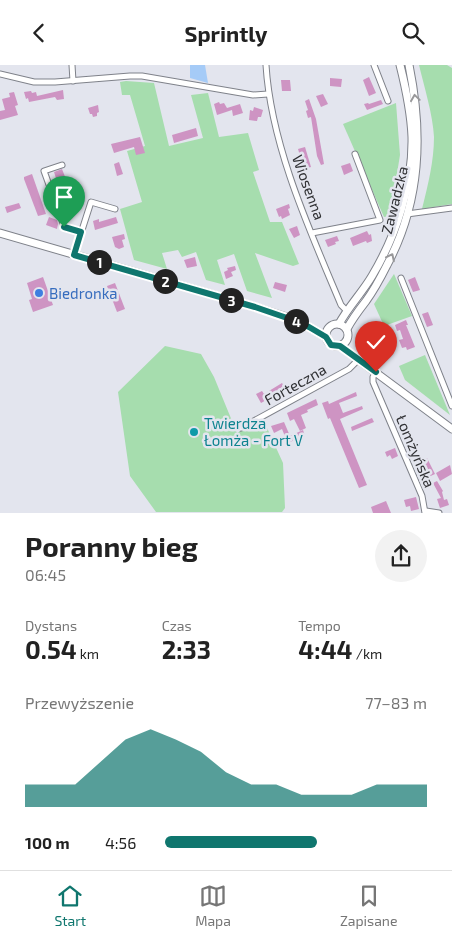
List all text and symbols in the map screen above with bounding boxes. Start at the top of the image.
icon: back [25,19,53,47]
icon: search [399,19,427,47]
text: Sprintly [185,20,267,46]
one-way arrow [410,94,421,102]
street label: Wiosenna [289,152,329,222]
street label: Zawadzka [377,164,411,236]
pin [43,176,85,227]
icon: arrive [50,183,78,211]
pin: 1 [86,249,112,275]
one-way arrow [385,253,396,262]
text: 1 [96,254,103,271]
pin: 2 [152,269,178,293]
text: 2 [161,273,170,290]
place label: Biedronka [49,284,118,302]
marker: Biedronka [33,287,45,299]
pin: 3 [218,287,244,313]
text: 3 [228,292,235,309]
pin: 4 [284,309,308,333]
text: 4 [292,313,301,330]
pin [355,321,397,372]
icon: check [362,328,390,356]
street label: Forteczna [261,360,329,408]
street label: Łomżyńska [393,412,439,490]
place label: Twierdza Łomża - Fort V [204,414,303,449]
marker: Twierdza Łomża - Fort V [188,426,200,438]
text: Poranny bieg [25,529,198,563]
button: share [375,530,427,582]
text: 06:45 [25,565,66,584]
text: Dystans [25,617,77,634]
text: Czas [162,617,192,634]
text: Tempo [298,617,341,634]
text: 0.54 [25,634,77,664]
text: 2:33 [162,634,211,664]
text: 4:44 [298,634,353,664]
text: km [77,645,99,662]
text: /km [353,645,382,662]
text: Przewyższenie [25,693,134,712]
text: 77–83 m [365,693,427,712]
text: 100 m [25,833,70,852]
text: 4:56 [105,833,136,852]
tab: Start [54,882,86,929]
tab: Mapa [195,882,231,929]
tab: Zapisane [340,882,398,929]

